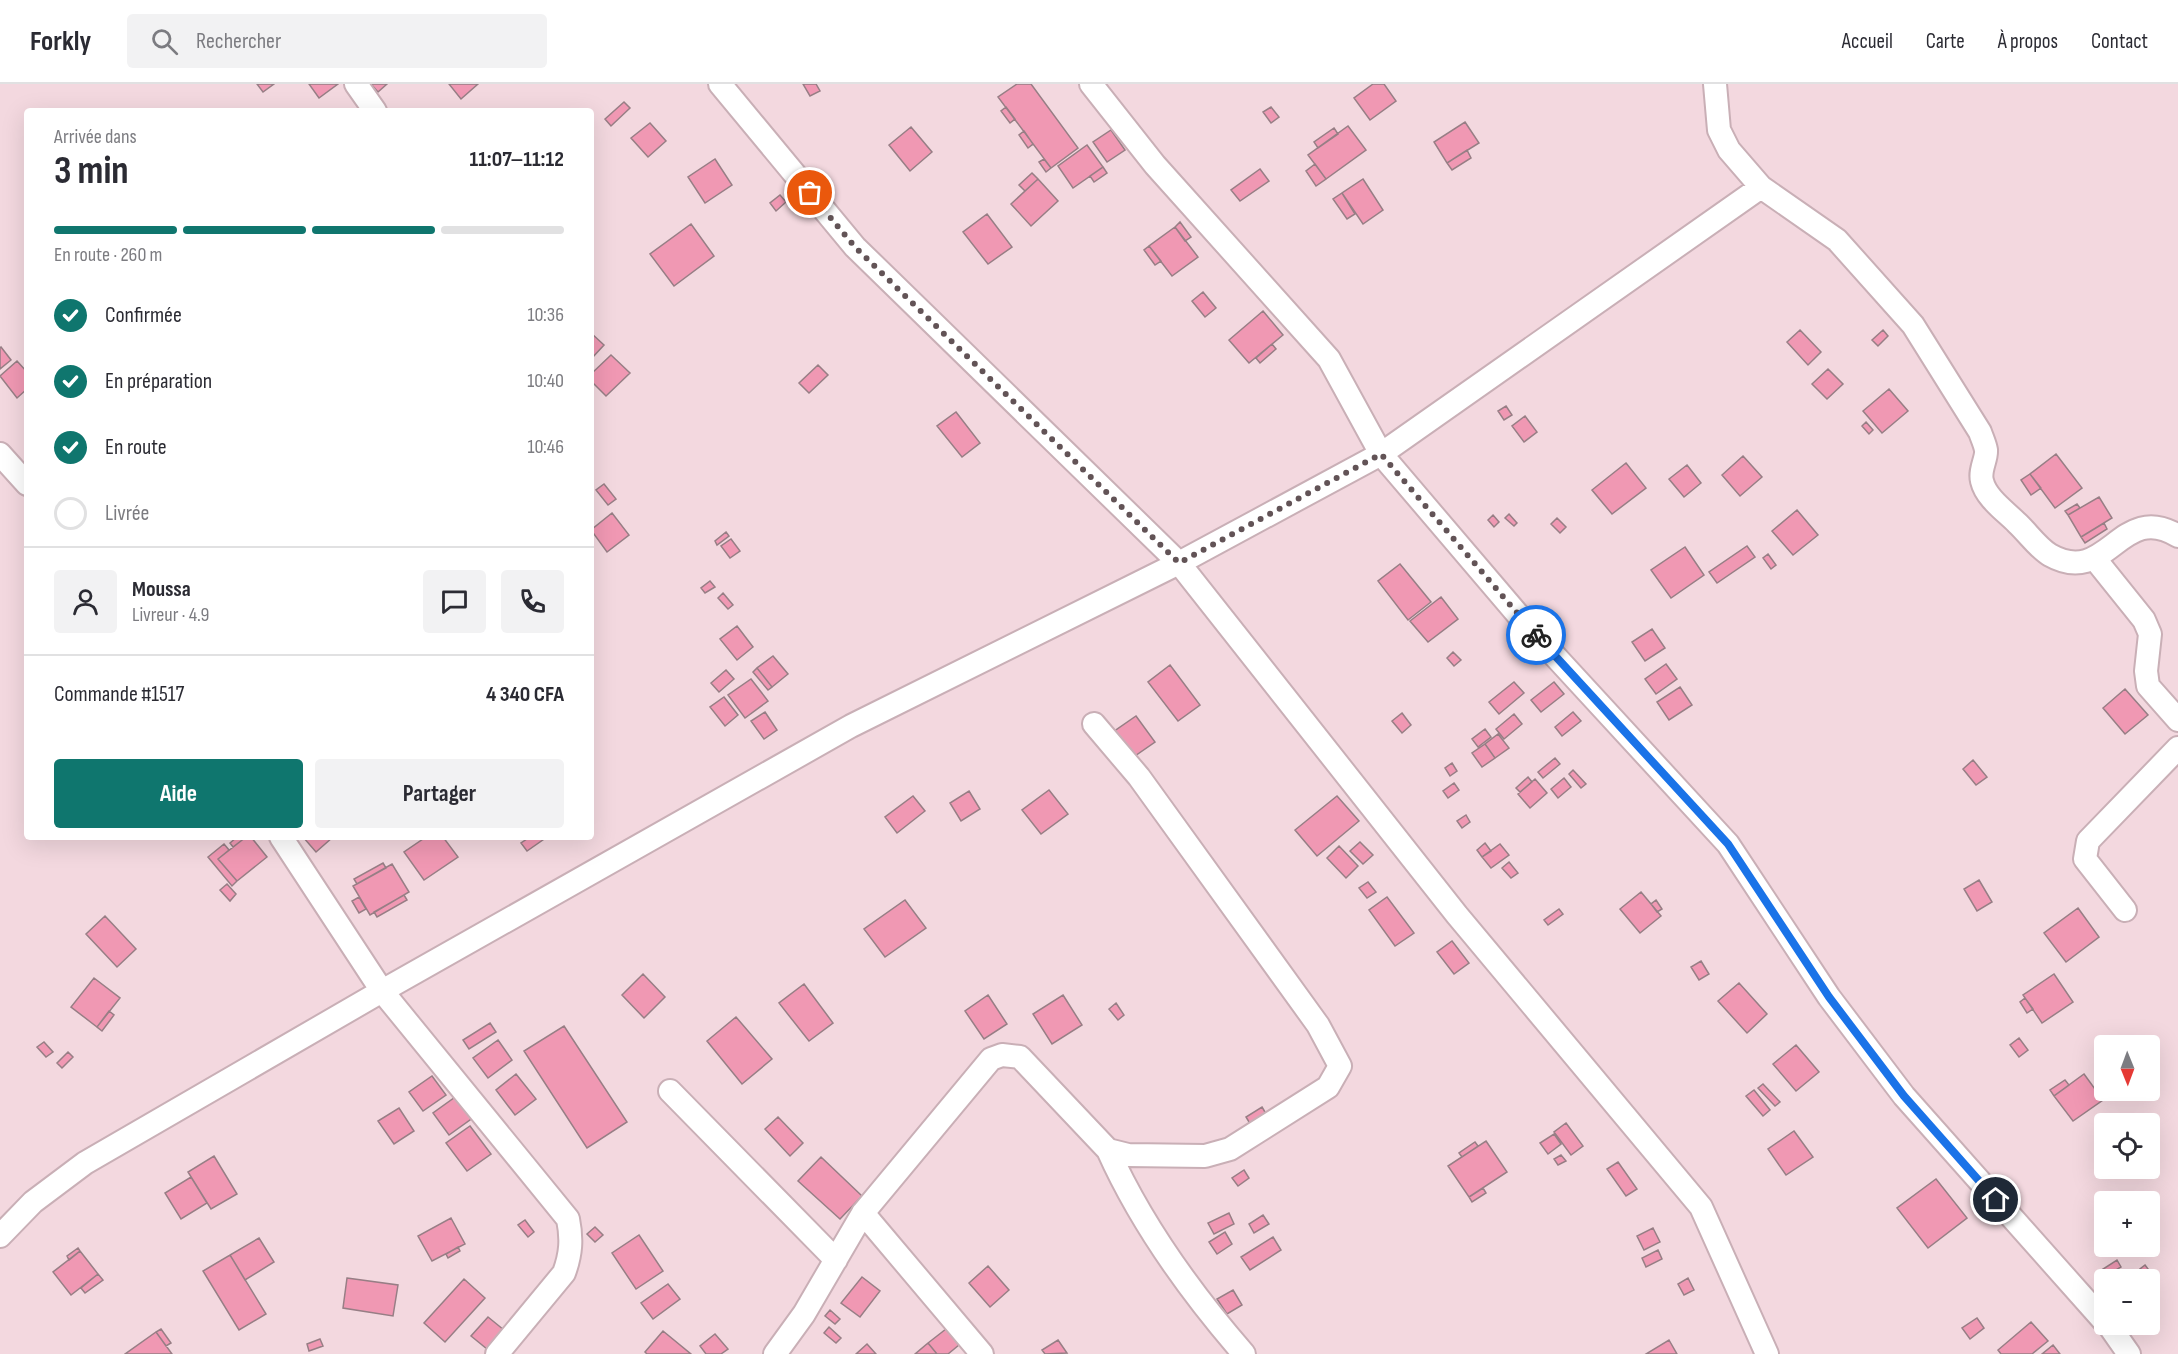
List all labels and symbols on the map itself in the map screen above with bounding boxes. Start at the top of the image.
pin [784,167,835,218]
courier [1506,605,1566,665]
north arrow [2094,1035,2160,1101]
pin [1970,1174,2021,1225]

